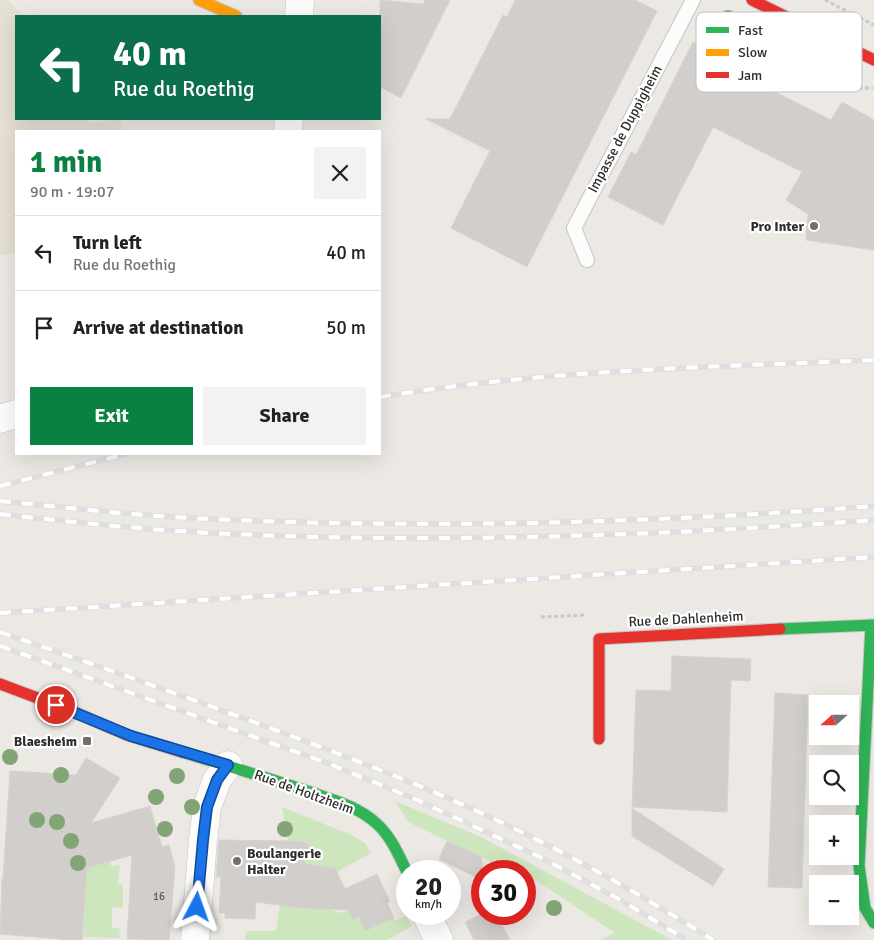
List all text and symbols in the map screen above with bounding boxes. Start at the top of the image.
legend [696,12,862,92]
text: Fast [738,22,763,39]
text: 40 m [113,32,187,75]
icon: left [30,35,95,100]
text: Slow [738,44,767,61]
street label: Impasse de Duppigheim [584,62,666,196]
text: Jam [738,67,762,84]
text: Rue du Roethig [113,75,255,102]
text: 1 min [30,144,102,181]
button: close [314,147,366,199]
text: 90 m · 19:07 [30,182,114,202]
place label: Pro Inter [750,218,804,235]
marker: Pro Inter [808,220,820,232]
text: Turn left [73,231,142,255]
icon: left [30,239,58,267]
text: 40 m [326,241,366,265]
text: Rue du Roethig [73,255,176,275]
icon: arrive [30,314,58,342]
text: Arrive at destination [73,316,244,340]
text: 50 m [326,316,366,340]
button: Exit [30,387,193,445]
button: Share [203,387,366,445]
street label: Rue de Dahlenheim [628,607,744,631]
pin [35,684,77,726]
icon: arrive [42,691,70,719]
north arrow [809,695,859,745]
map controls [809,695,859,925]
place label: Blaesheim [14,733,77,750]
marker: Blaesheim [81,735,93,747]
button: search [809,755,859,805]
street label: Rue de Holtzheim [252,766,356,818]
button: + [809,815,859,865]
place label: Boulangerie Halter [247,845,321,878]
marker: Boulangerie Halter [231,855,243,867]
speed limit sign: 30 [471,860,536,925]
text: 20 [415,871,442,902]
button: − [809,875,859,925]
position arrow [170,880,222,932]
house number: 16 [153,890,165,903]
text: km/h [415,897,442,912]

